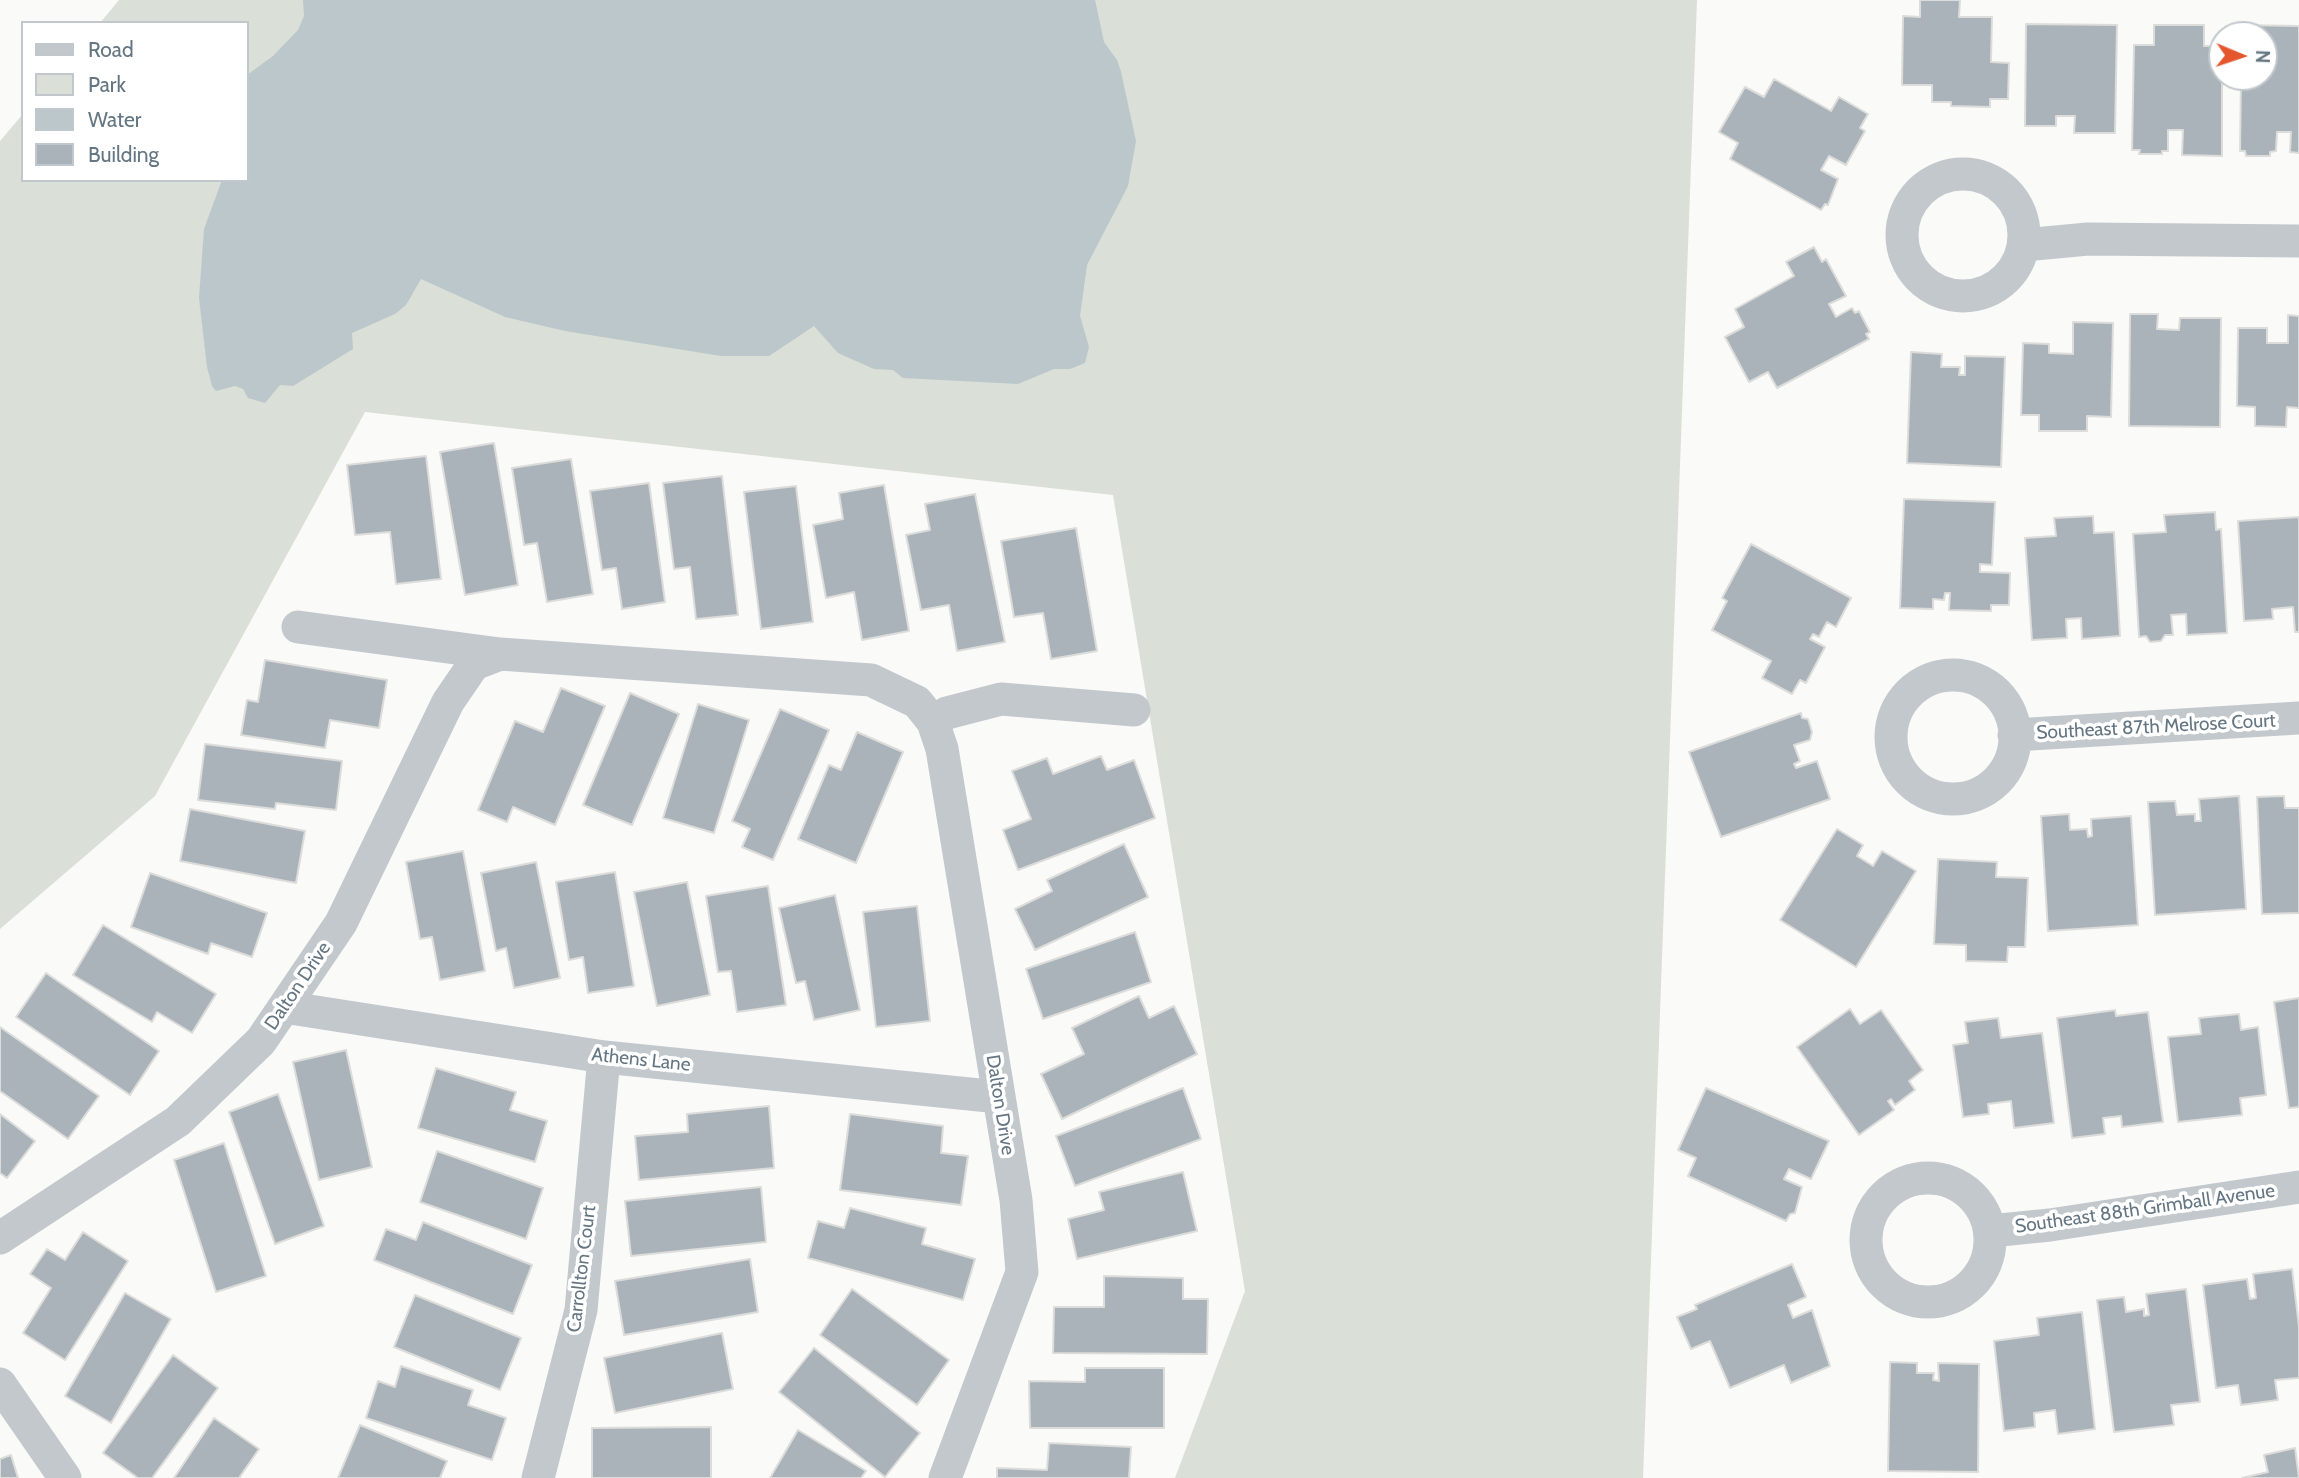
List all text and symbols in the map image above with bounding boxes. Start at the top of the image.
legend [21,21,248,182]
north arrow [2208,21,2278,91]
text: Road [88,37,134,62]
text: N [2251,50,2274,64]
text: Park [88,72,126,97]
text: Water [88,107,141,132]
text: Building [88,142,159,167]
street label: Southeast 87th Melrose Court [2036,709,2276,745]
street label: Dalton Drive [260,938,336,1034]
street label: Athens Lane [590,1043,692,1077]
street label: Dalton Drive [981,1053,1019,1157]
street label: Southeast 88th Grimball Avenue [2014,1179,2276,1239]
street label: Carrollton Court [563,1204,601,1334]

